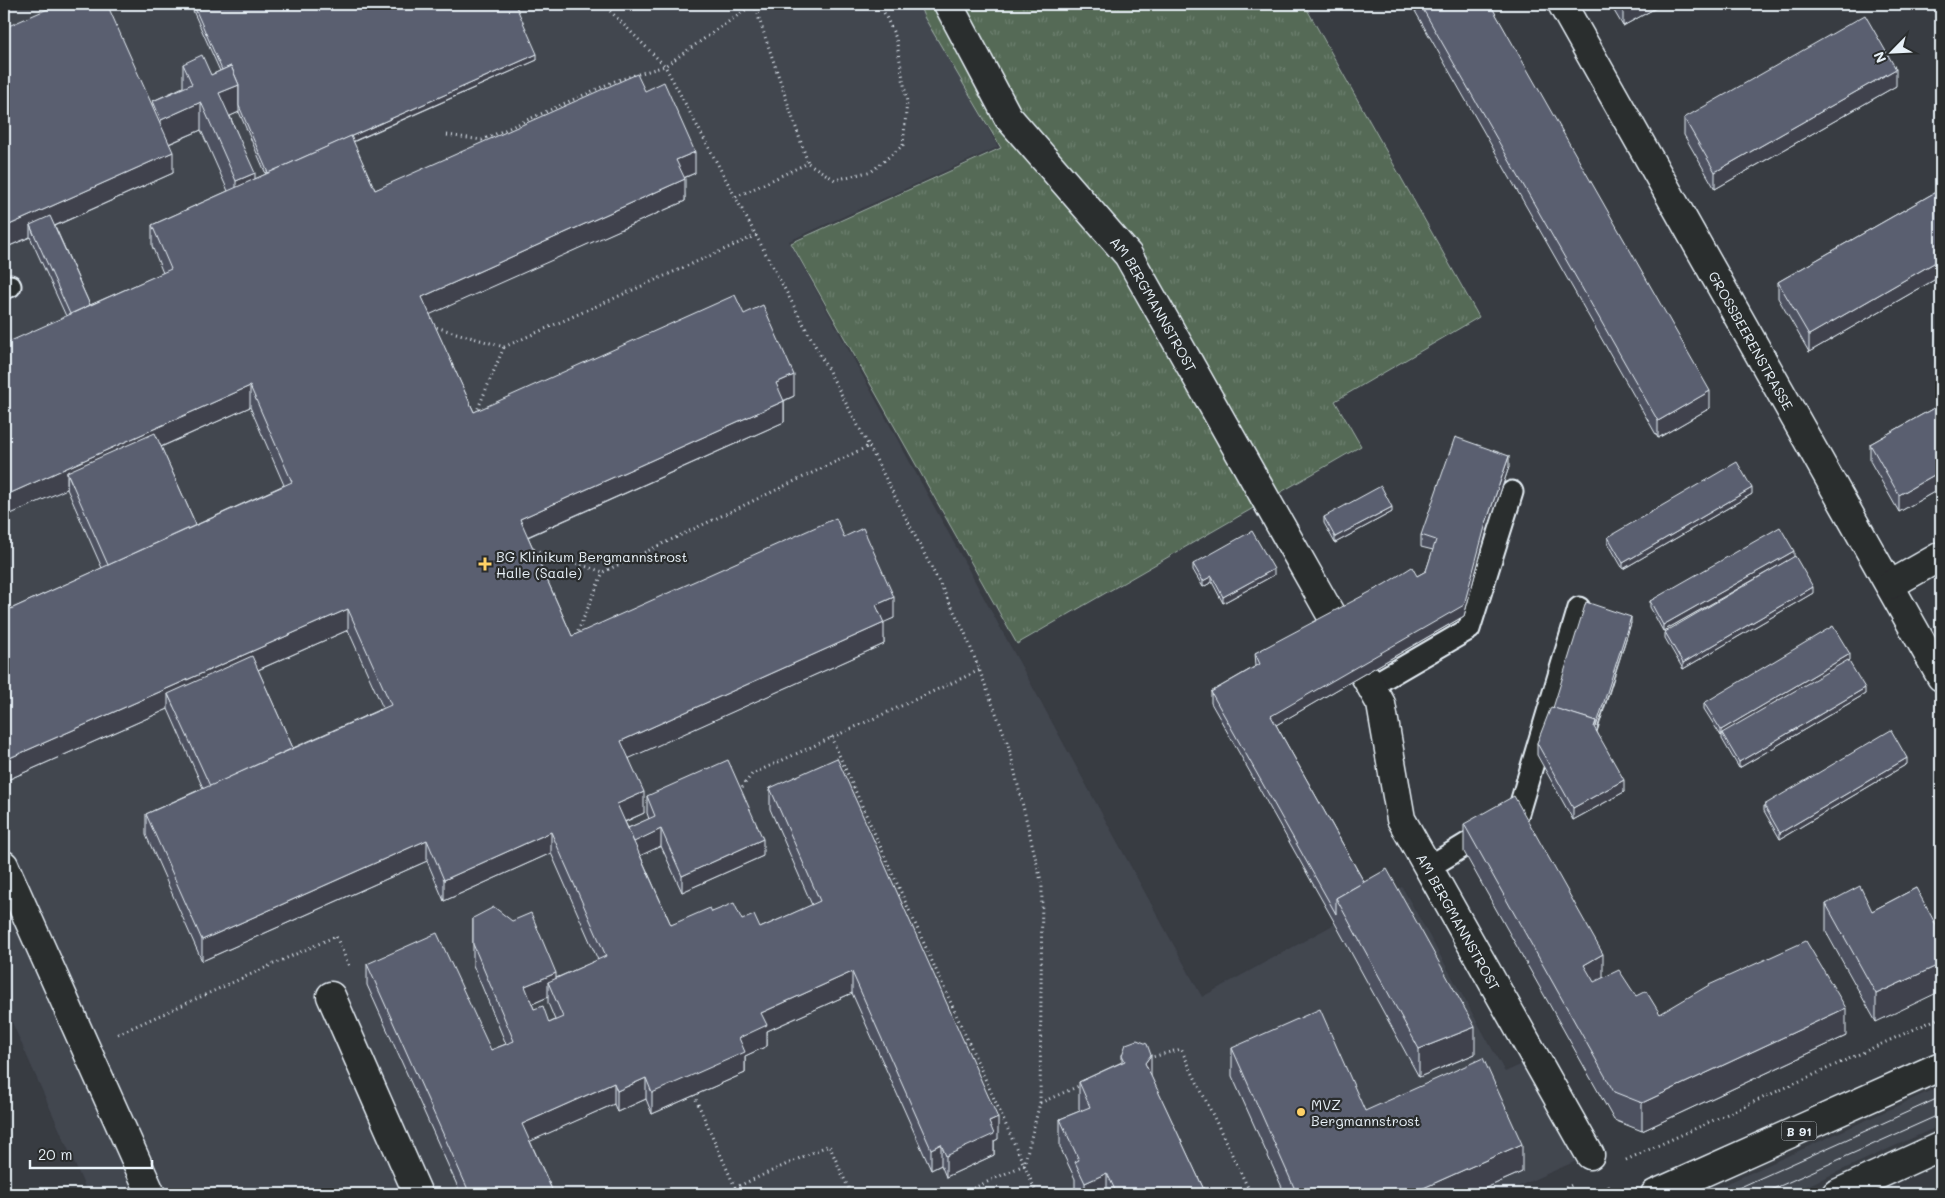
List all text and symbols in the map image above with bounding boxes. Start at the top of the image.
north arrow [1868,28,1918,78]
text: N [1869,49,1891,66]
street label: AM BERGMANNSTROST [1106,232,1201,375]
street label: GROSSBEERENSTRASSE [1705,267,1798,413]
place label: BG Klinikum Bergmannstrost Halle (Saale) [496,547,688,582]
marker: BG Klinikum Bergmannstrost Halle (Saale) [478,557,492,571]
street label: AM BERGMANNSTROST [1413,850,1505,994]
place label: MVZ Bergmannstrost [1311,1095,1420,1130]
marker: MVZ Bergmannstrost [1295,1106,1307,1118]
road number: B 91 [1782,1122,1816,1140]
scale bar [30,1138,152,1170]
text: 20 m [38,1144,72,1164]

